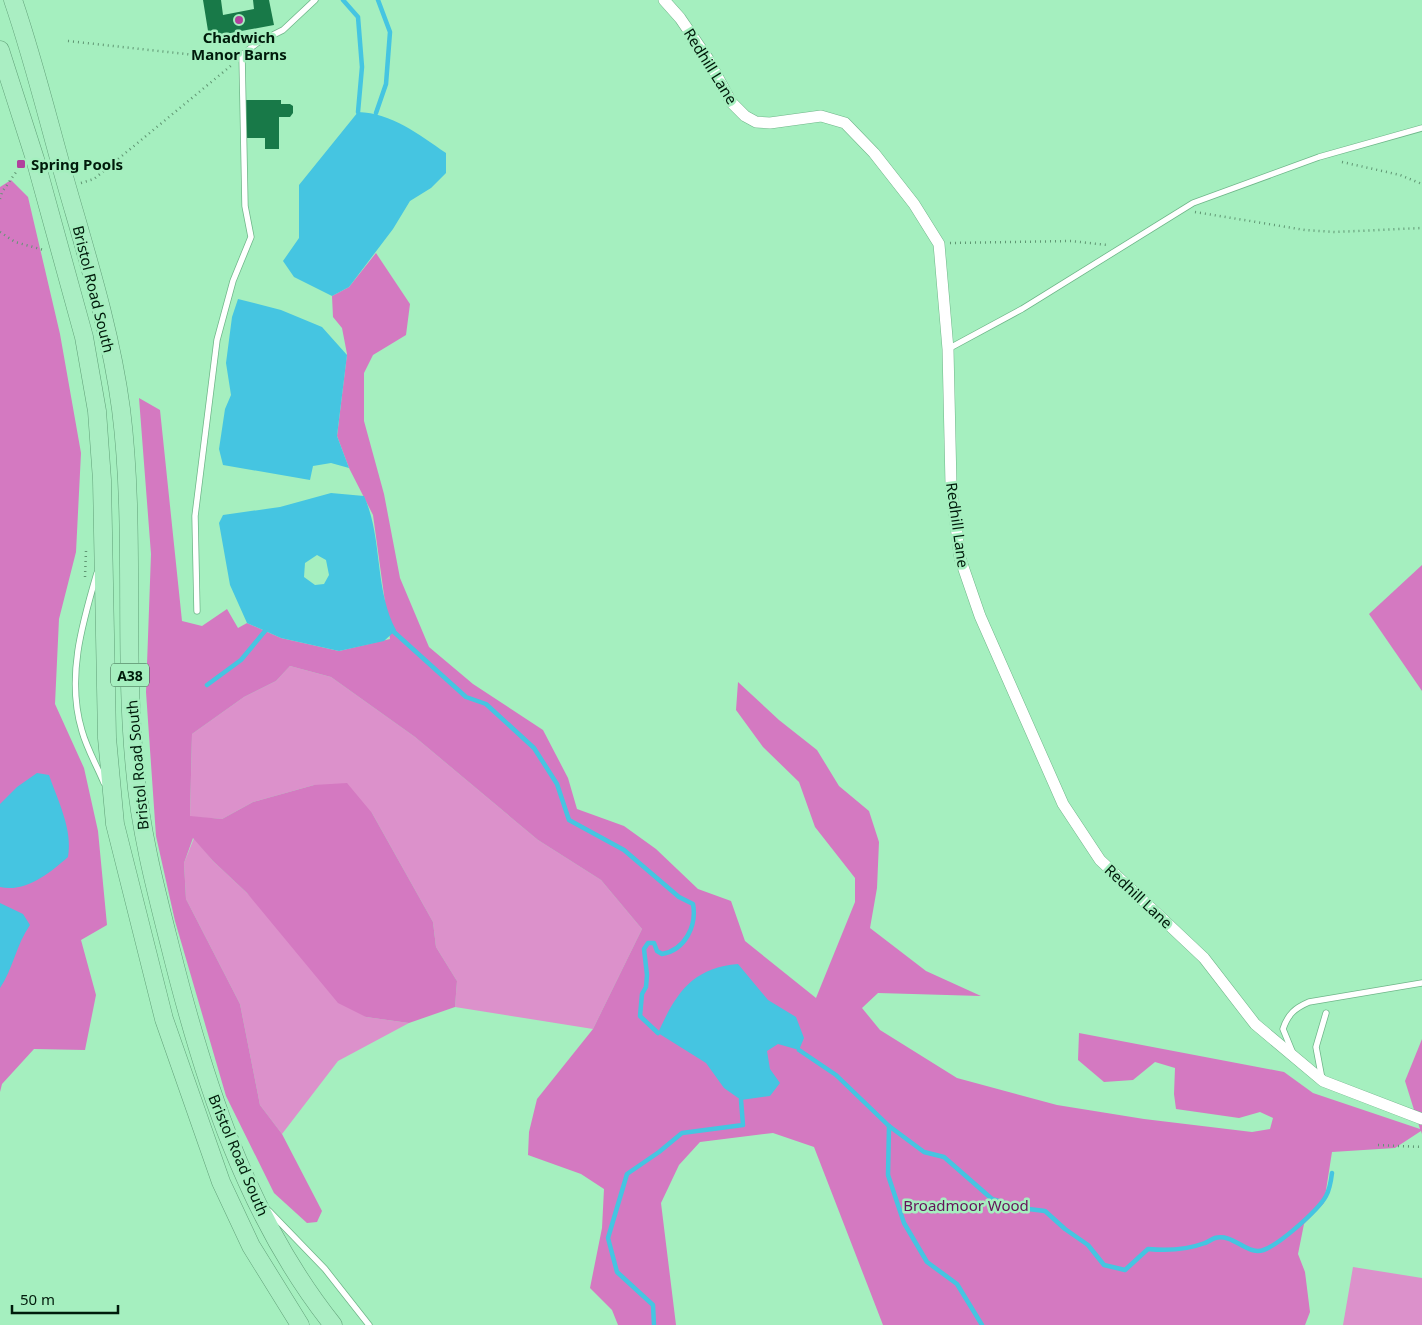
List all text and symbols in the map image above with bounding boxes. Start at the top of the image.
marker: Chadwich Manor Barns [233,14,245,26]
street label: Redhill Lane [680,24,742,108]
place label: Chadwich Manor Barns [191,27,287,64]
place label: Spring Pools [31,154,123,174]
marker: Spring Pools [15,158,27,170]
street label: Bristol Road South [69,223,119,355]
street label: Redhill Lane [942,481,974,569]
road number: A38 [111,664,149,686]
street label: Bristol Road South [121,699,153,831]
street label: Redhill Lane [1101,859,1177,933]
street label: Bristol Road South [204,1091,274,1219]
park label: Broadmoor Wood [903,1195,1029,1215]
scale bar [12,1282,119,1314]
text: 50 m [20,1289,55,1309]

